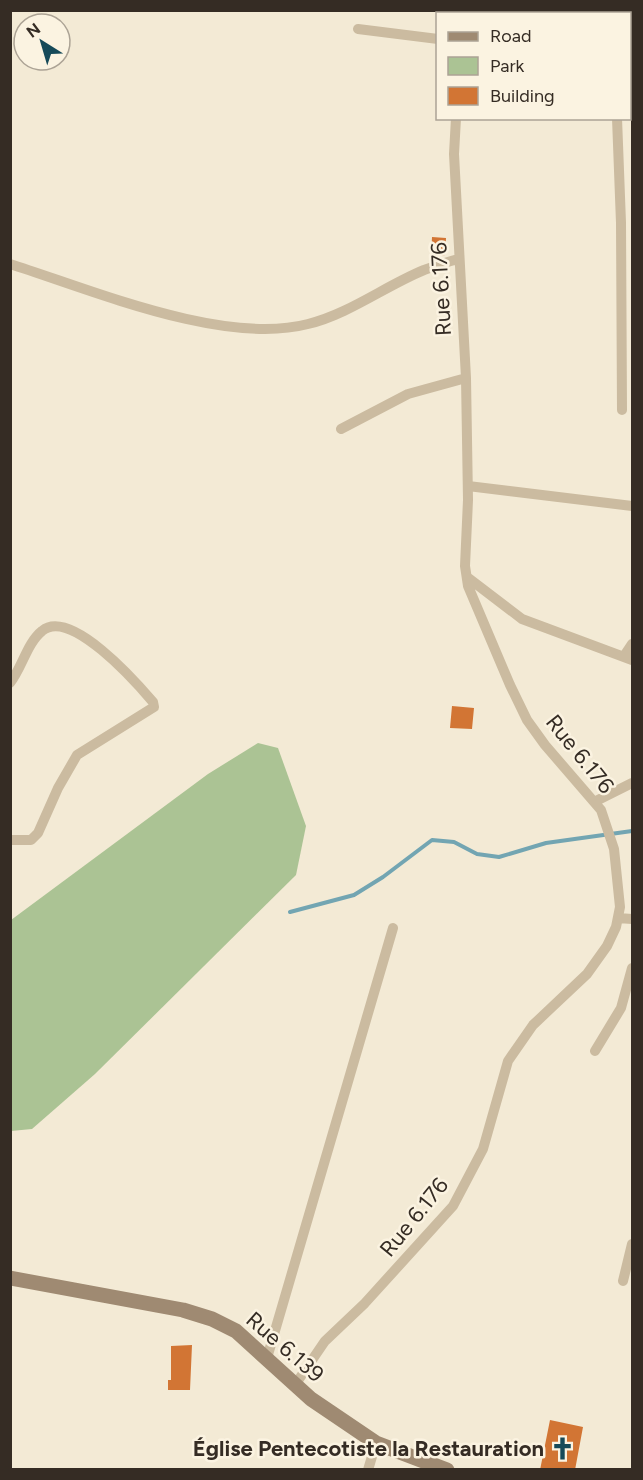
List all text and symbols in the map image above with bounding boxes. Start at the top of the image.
north arrow [12,12,72,72]
legend [436,12,631,120]
text: N [23,19,44,42]
text: Road [490,25,531,47]
text: Park [490,55,525,77]
text: Building [490,85,555,107]
street label: Rue 6.176 [425,241,457,337]
street label: Rue 6.176 [540,709,620,799]
street label: Rue 6.176 [374,1172,454,1262]
street label: Rue 6.139 [241,1306,329,1388]
place label: Église Pentecotiste la Restauration [193,1435,544,1462]
church icon: Église Pentecotiste la Restauration [549,1435,575,1461]

